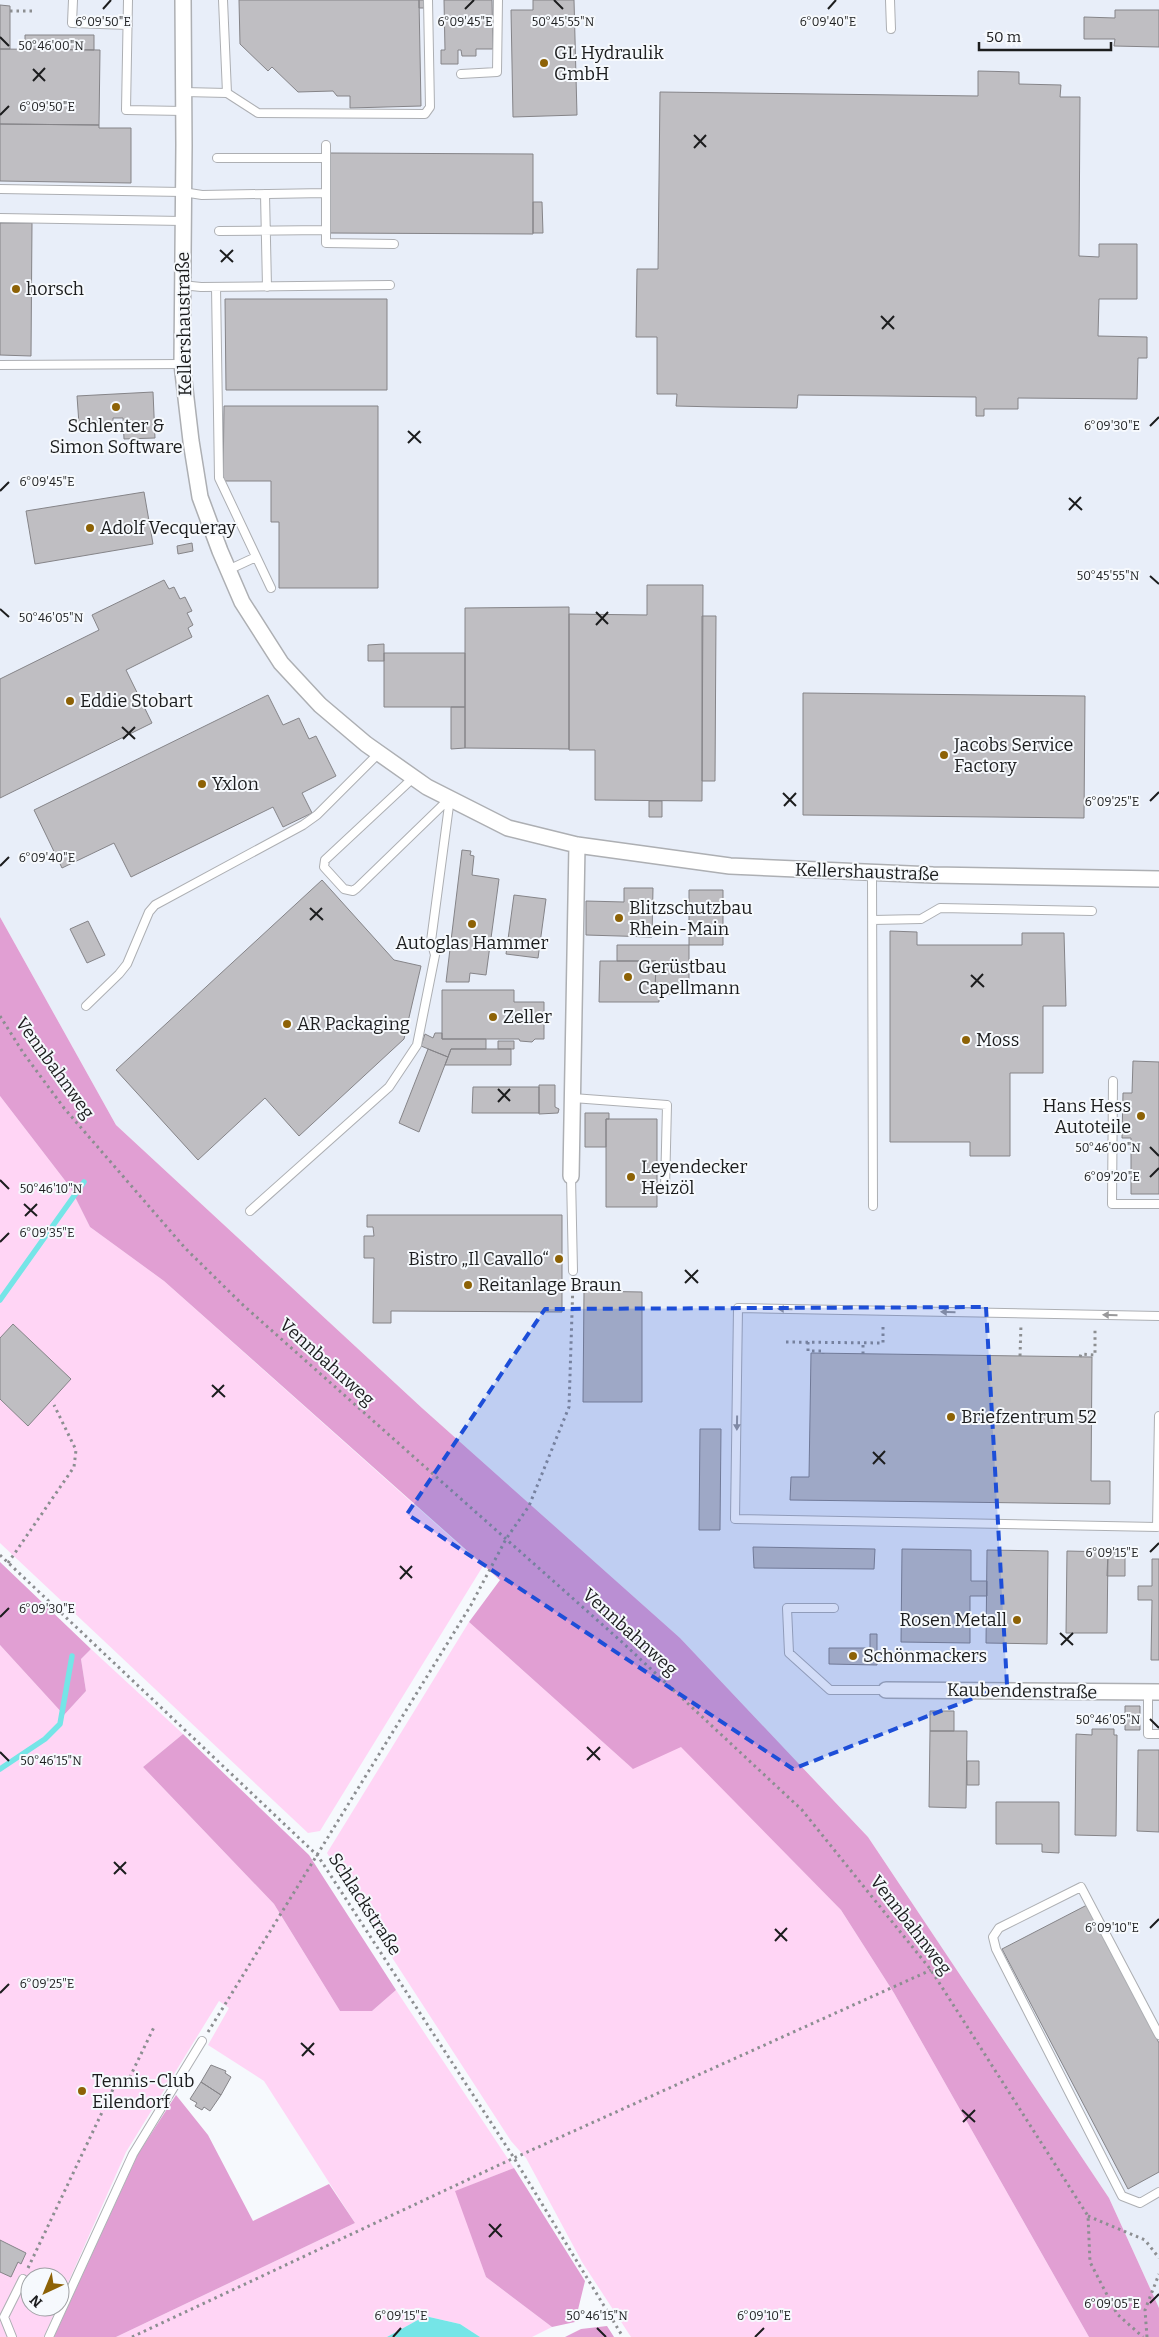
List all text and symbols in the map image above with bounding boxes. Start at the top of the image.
text: 6°09'50"E [75,15,131,29]
text: 6°09'45"E [438,15,493,29]
text: 50°45'55"N [532,15,595,29]
text: 6°09'40"E [800,15,856,29]
scale bar [979,20,1112,52]
text: 50 m [986,28,1022,46]
text: 50°46'00"N [18,39,84,53]
place label: GL Hydraulik GmbH [554,42,664,85]
marker: GL Hydraulik GmbH [538,57,550,69]
text: 6°09'50"E [19,100,75,114]
street label: Kellershaustraße [172,252,196,396]
place label: horsch [26,278,84,300]
marker: horsch [10,283,22,295]
marker: Schlenter & Simon Software [110,401,122,413]
place label: Schlenter & Simon Software [49,415,183,458]
text: 6°09'30"E [1084,419,1140,433]
text: 6°09'45"E [20,475,75,489]
place label: Adolf Vecqueray [100,517,236,539]
marker: Adolf Vecqueray [84,522,96,534]
text: 50°45'55"N [1077,569,1140,583]
text: 50°46'05"N [19,611,84,625]
place label: Eddie Stobart [80,690,193,712]
marker: Eddie Stobart [64,695,76,707]
place label: Jacobs Service Factory [953,734,1073,777]
marker: Jacobs Service Factory [938,749,950,761]
place label: Yxlon [212,773,260,795]
marker: Yxlon [196,778,208,790]
text: 6°09'25"E [1085,795,1139,809]
text: 6°09'40"E [19,851,75,865]
street label: Kellershaustraße [795,858,939,886]
place label: Blitzschutzbau Rhein-Main [629,897,752,940]
marker: Blitzschutzbau Rhein-Main [613,912,625,924]
marker: Autoglas Hammer [466,918,478,930]
place label: Autoglas Hammer [396,932,548,954]
place label: Gerüstbau Capellmann [638,956,740,999]
marker: Gerüstbau Capellmann [622,971,634,983]
place label: Zeller [503,1006,552,1028]
marker: Zeller [487,1011,499,1023]
street label: Vennbahnweg [11,1013,99,1123]
place label: AR Packaging [297,1013,410,1035]
marker: AR Packaging [281,1018,293,1030]
place label: Moss [976,1029,1019,1051]
marker: Moss [960,1034,972,1046]
place label: Hans Hess Autoteile [1042,1095,1131,1138]
marker: Hans Hess Autoteile [1135,1110,1147,1122]
text: 50°46'00"N [1075,1141,1141,1155]
place label: Leyendecker Heizöl [641,1156,747,1199]
text: 6°09'20"E [1084,1170,1140,1184]
marker: Leyendecker Heizöl [625,1171,637,1183]
text: 50°46'10"N [20,1182,83,1196]
text: 6°09'35"E [20,1226,74,1240]
place label: Bistro „Il Cavallo“ [408,1248,549,1270]
marker: Bistro „Il Cavallo“ [553,1253,565,1265]
place label: Reitanlage Braun [478,1274,622,1296]
marker: Reitanlage Braun [462,1279,474,1291]
one-way arrow [777,1305,793,1313]
one-way arrow [940,1308,956,1316]
one-way arrow [1102,1311,1118,1319]
street label: Vennbahnweg [275,1314,379,1410]
place label: Briefzentrum 52 [961,1406,1097,1428]
marker: Briefzentrum 52 [945,1411,957,1423]
one-way arrow [732,1416,740,1432]
text: 6°09'15"E [1086,1546,1138,1560]
street label: Vennbahnweg [578,1584,682,1680]
text: 6°09'30"E [19,1602,75,1616]
place label: Rosen Metall [900,1609,1007,1631]
marker: Rosen Metall [1011,1614,1023,1626]
place label: Schönmackers [863,1645,987,1667]
marker: Schönmackers [847,1650,859,1662]
street label: Kaubendenstraße [947,1679,1097,1703]
text: 50°46'05"N [1076,1713,1141,1727]
text: 50°46'15"N [20,1754,82,1768]
street label: Schlackstraße [324,1849,406,1959]
street label: Vennbahnweg [865,1871,957,1979]
text: 6°09'10"E [1085,1921,1139,1935]
text: 6°09'25"E [20,1977,74,1991]
place label: Tennis-Club Eilendorf [92,2070,194,2113]
marker: Tennis-Club Eilendorf [76,2085,88,2097]
north arrow [20,2267,70,2317]
text: N [26,2291,46,2311]
text: 6°09'05"E [1084,2297,1140,2311]
text: 6°09'15"E [375,2309,427,2323]
text: 50°46'15"N [566,2309,628,2323]
text: 6°09'10"E [737,2309,791,2323]

